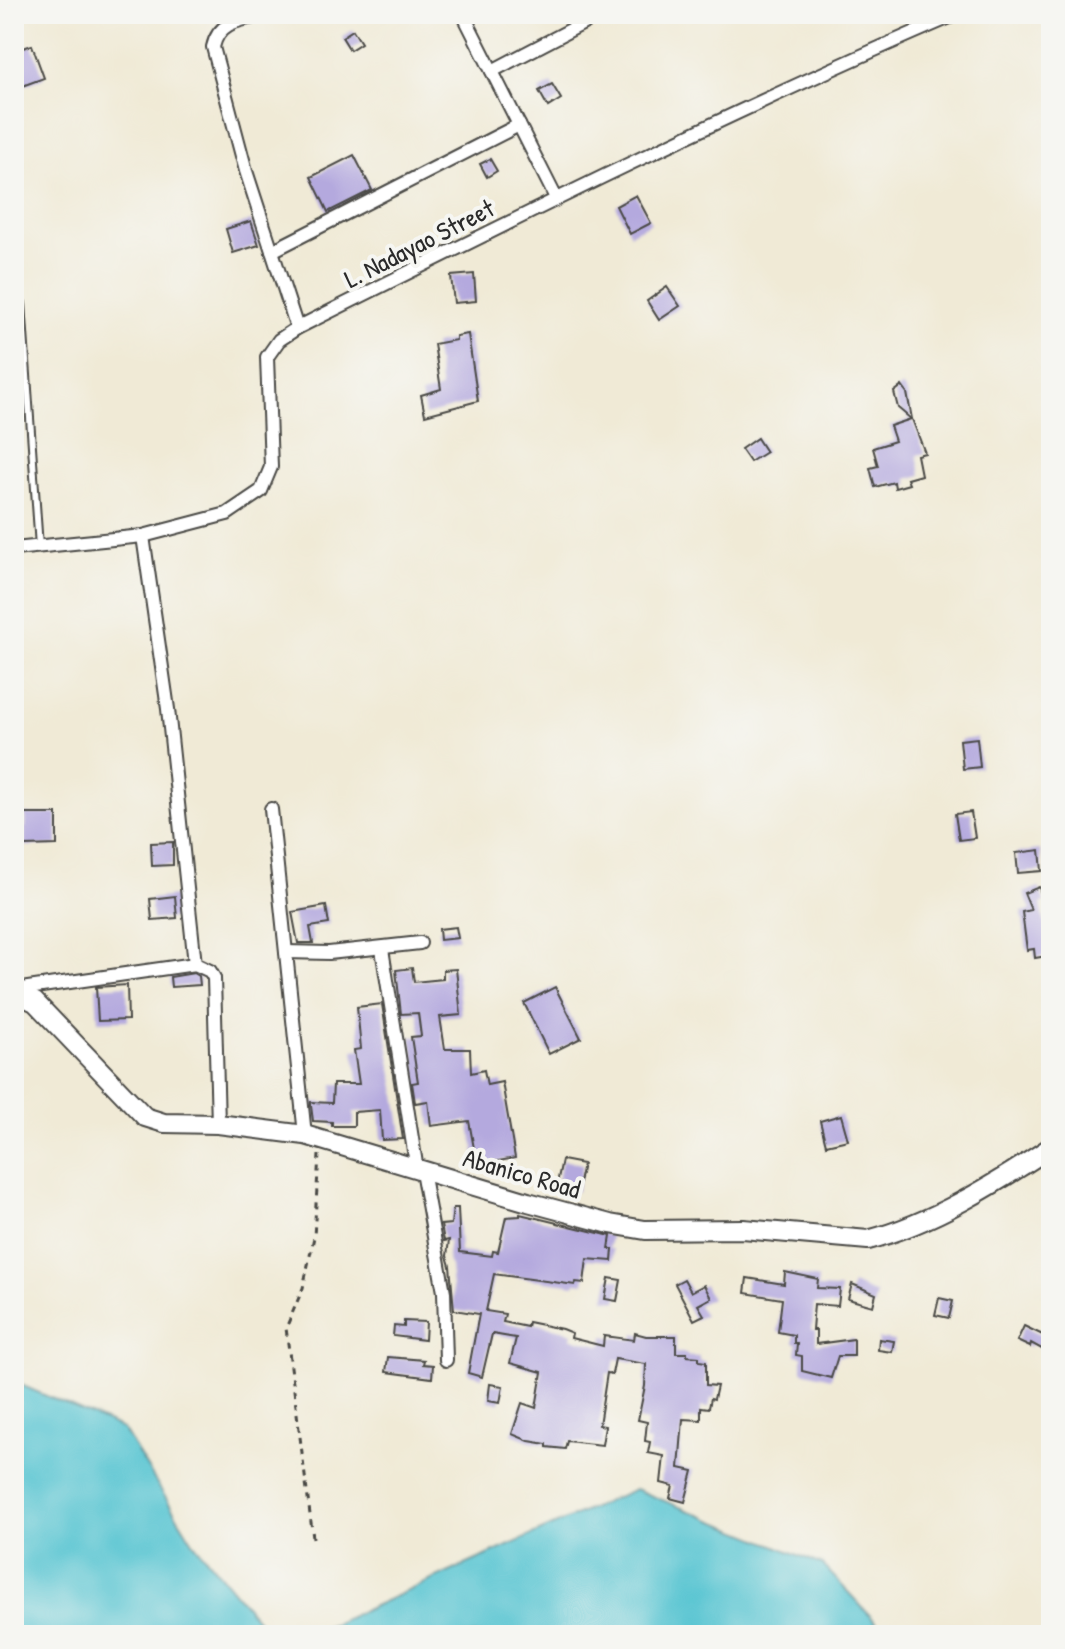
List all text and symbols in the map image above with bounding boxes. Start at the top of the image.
street label: L. Nadayao Street [338,190,501,296]
street label: Abanico Road [459,1140,585,1206]

